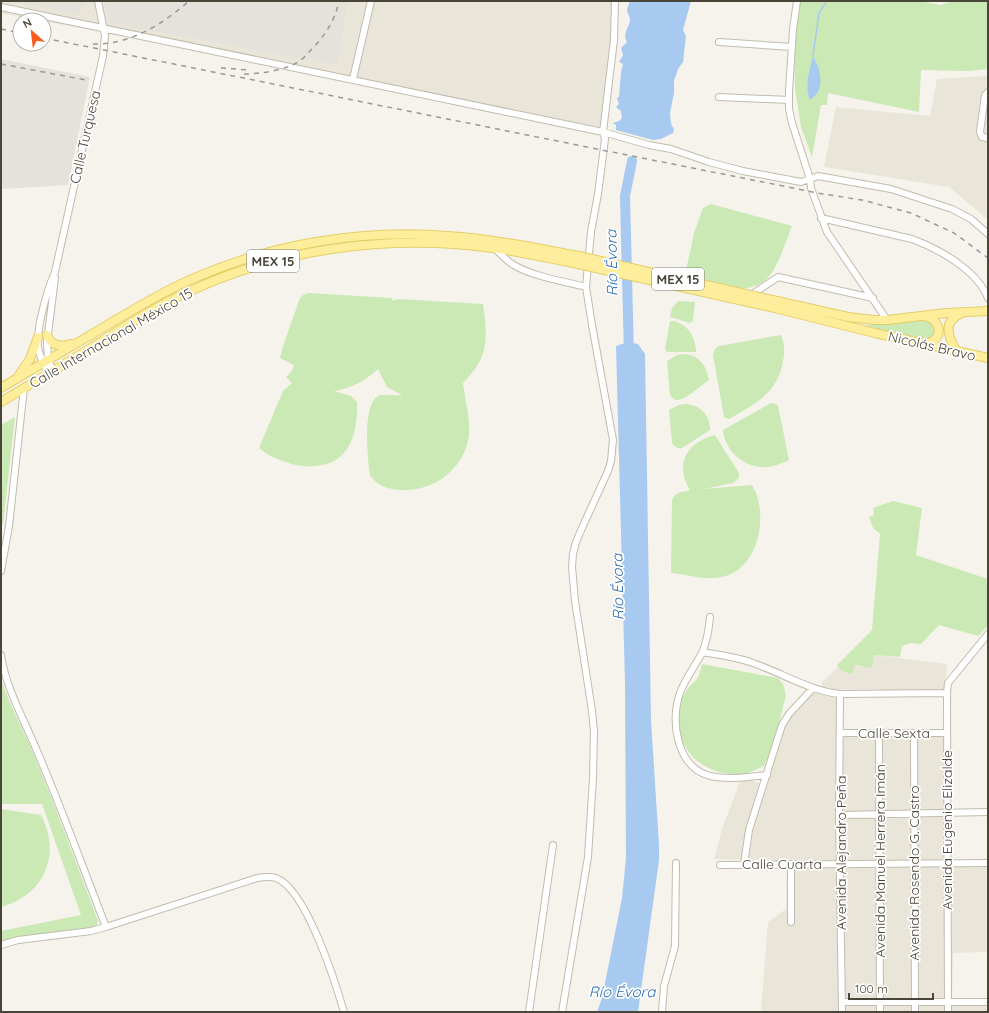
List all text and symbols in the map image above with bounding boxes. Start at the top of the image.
north arrow [12,12,52,52]
text: N [20,15,34,31]
street label: Calle Turquesa [66,89,104,185]
water label: Río Évora [601,229,622,296]
road number: MEX 15 [247,250,299,272]
road number: MEX 15 [652,268,704,290]
street label: Calle Internacional México 15 [26,284,196,392]
street label: Nicolás Bravo [886,327,978,365]
water label: Río Évora [607,553,628,620]
street label: Calle Sexta [858,724,930,742]
street label: Avenida Eugenio Elizalde [938,750,956,910]
street label: Avenida Manuel Herrera Imán [871,764,889,958]
street label: Avenida Alejandro Peña [832,776,850,930]
street label: Avenida Rosendo G. Castro [905,785,923,961]
street label: Calle Cuarta [742,855,822,873]
scale bar [849,975,933,1001]
text: 100 m [855,981,888,996]
water label: Río Évora [589,982,656,1001]

